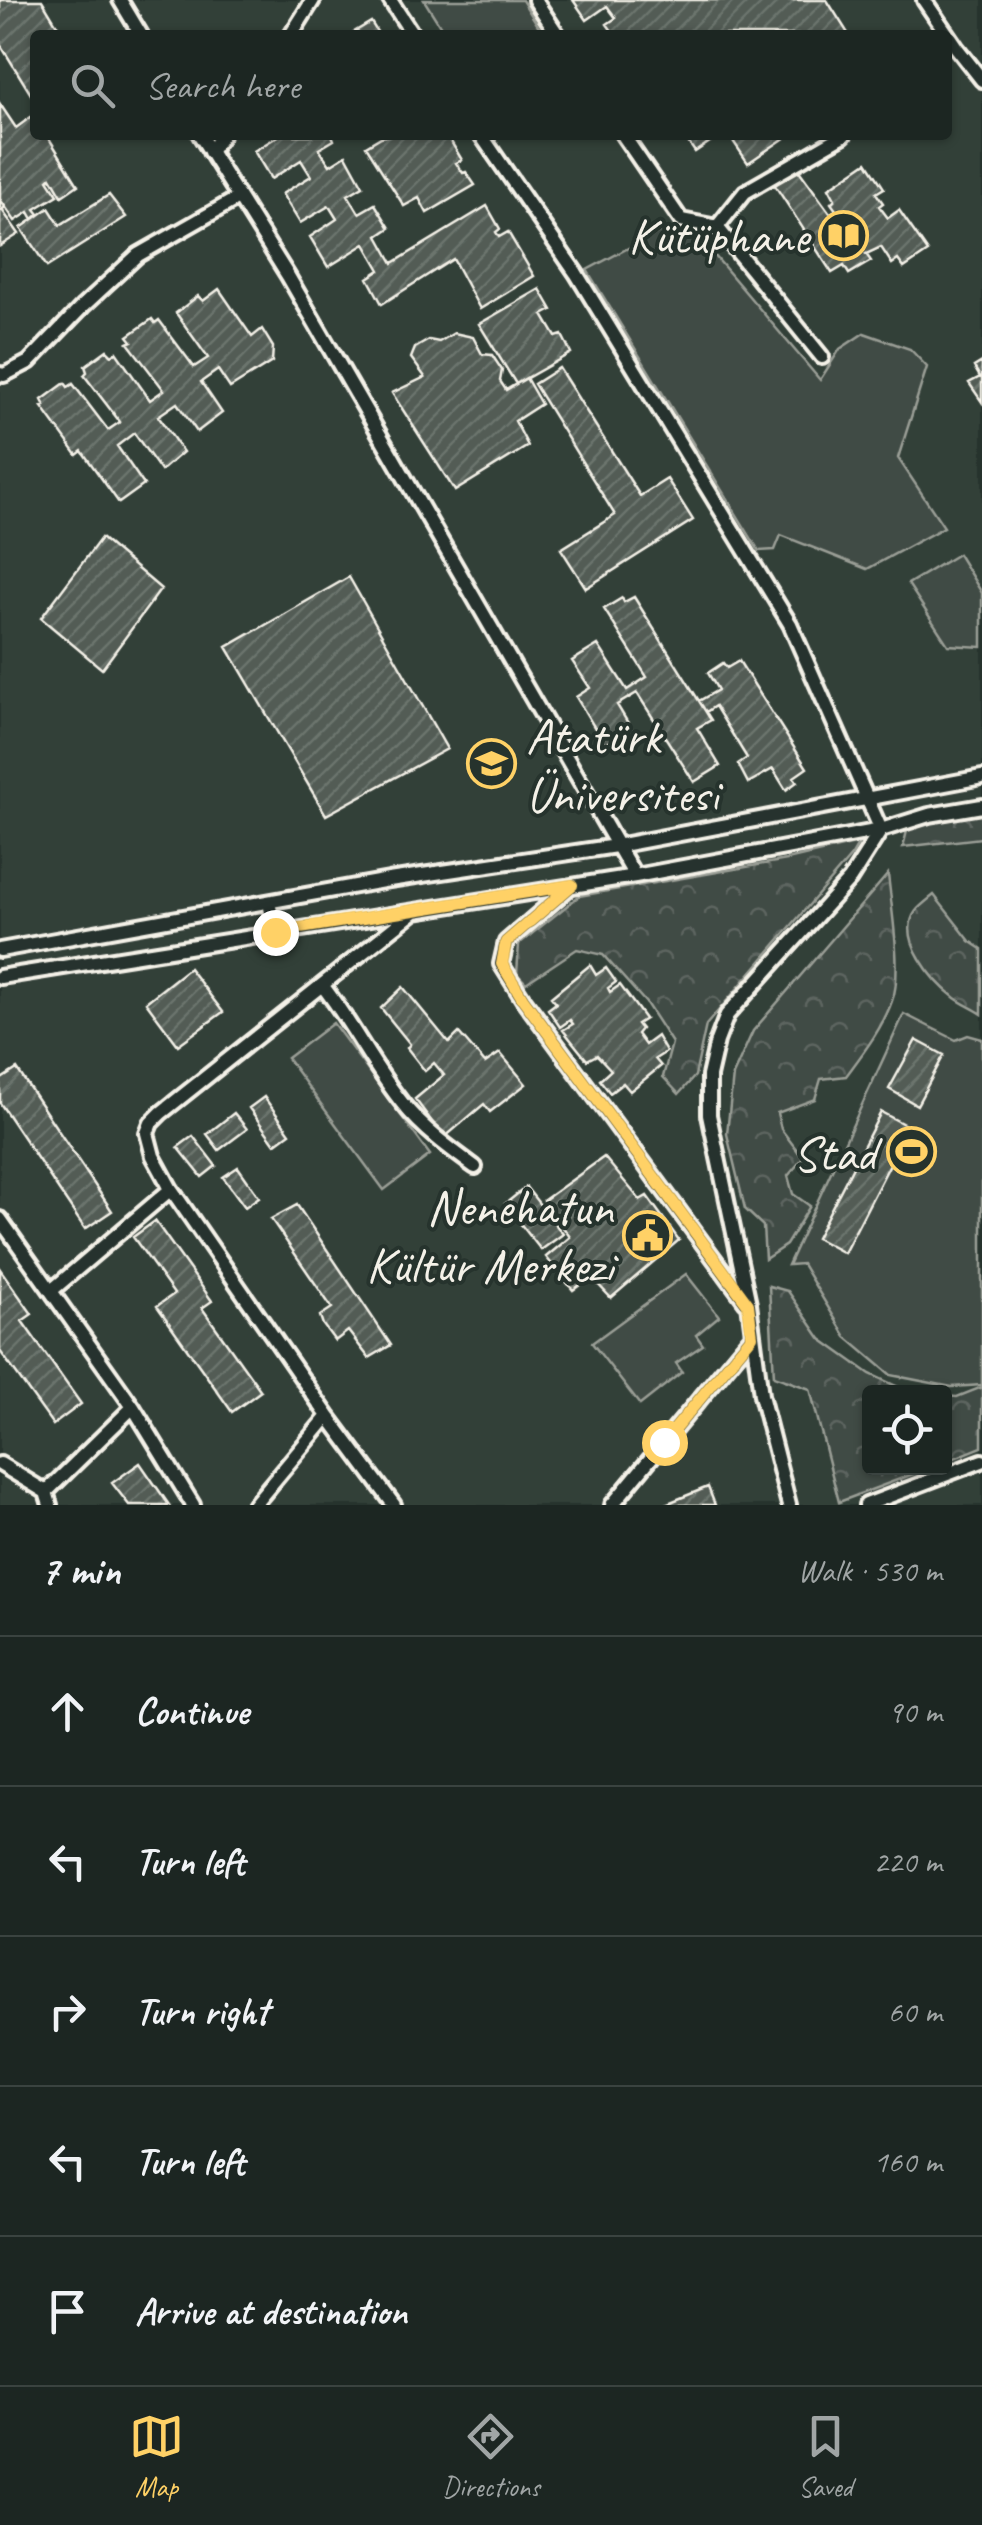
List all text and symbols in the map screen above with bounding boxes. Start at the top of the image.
search box [30,30,952,140]
icon: search [65,58,120,113]
text: Search here [145,62,300,109]
place label: Kütüphane [628,205,812,268]
library icon: Kütüphane [818,209,870,261]
place label: Atatürk Üniversitesi [526,705,724,826]
school or university icon: Atatürk Üniversitesi [465,738,517,790]
route end [253,910,299,956]
place label: Stad [793,1122,883,1185]
sports icon: Stad [885,1126,937,1178]
place label: Nenehatun Kültür Merkezi [366,1176,619,1297]
public building icon: Nenehatun Kültür Merkezi [622,1209,674,1261]
map controls [862,1385,952,1475]
button: locate [862,1385,952,1475]
route start [642,1420,688,1466]
text: 7 min [40,1544,120,1597]
text: Walk · 530 m [798,1550,942,1591]
icon: ahead [40,1684,95,1739]
text: Continue [135,1688,249,1735]
text: 90 m [888,1691,942,1732]
icon: left [40,1834,95,1889]
text: Turn left [135,1838,245,1885]
text: 220 m [873,1841,942,1882]
icon: right [40,1984,95,2039]
text: Turn right [135,1988,269,2035]
text: 60 m [888,1991,942,2032]
icon: left [40,2134,95,2189]
text: Turn left [135,2138,245,2185]
text: 160 m [873,2141,942,2182]
icon: arrive [40,2284,95,2339]
text: Arrive at destination [135,2288,407,2335]
tab: Map [129,2409,184,2504]
tab: Directions [442,2409,540,2504]
tab: Saved [798,2409,853,2504]

